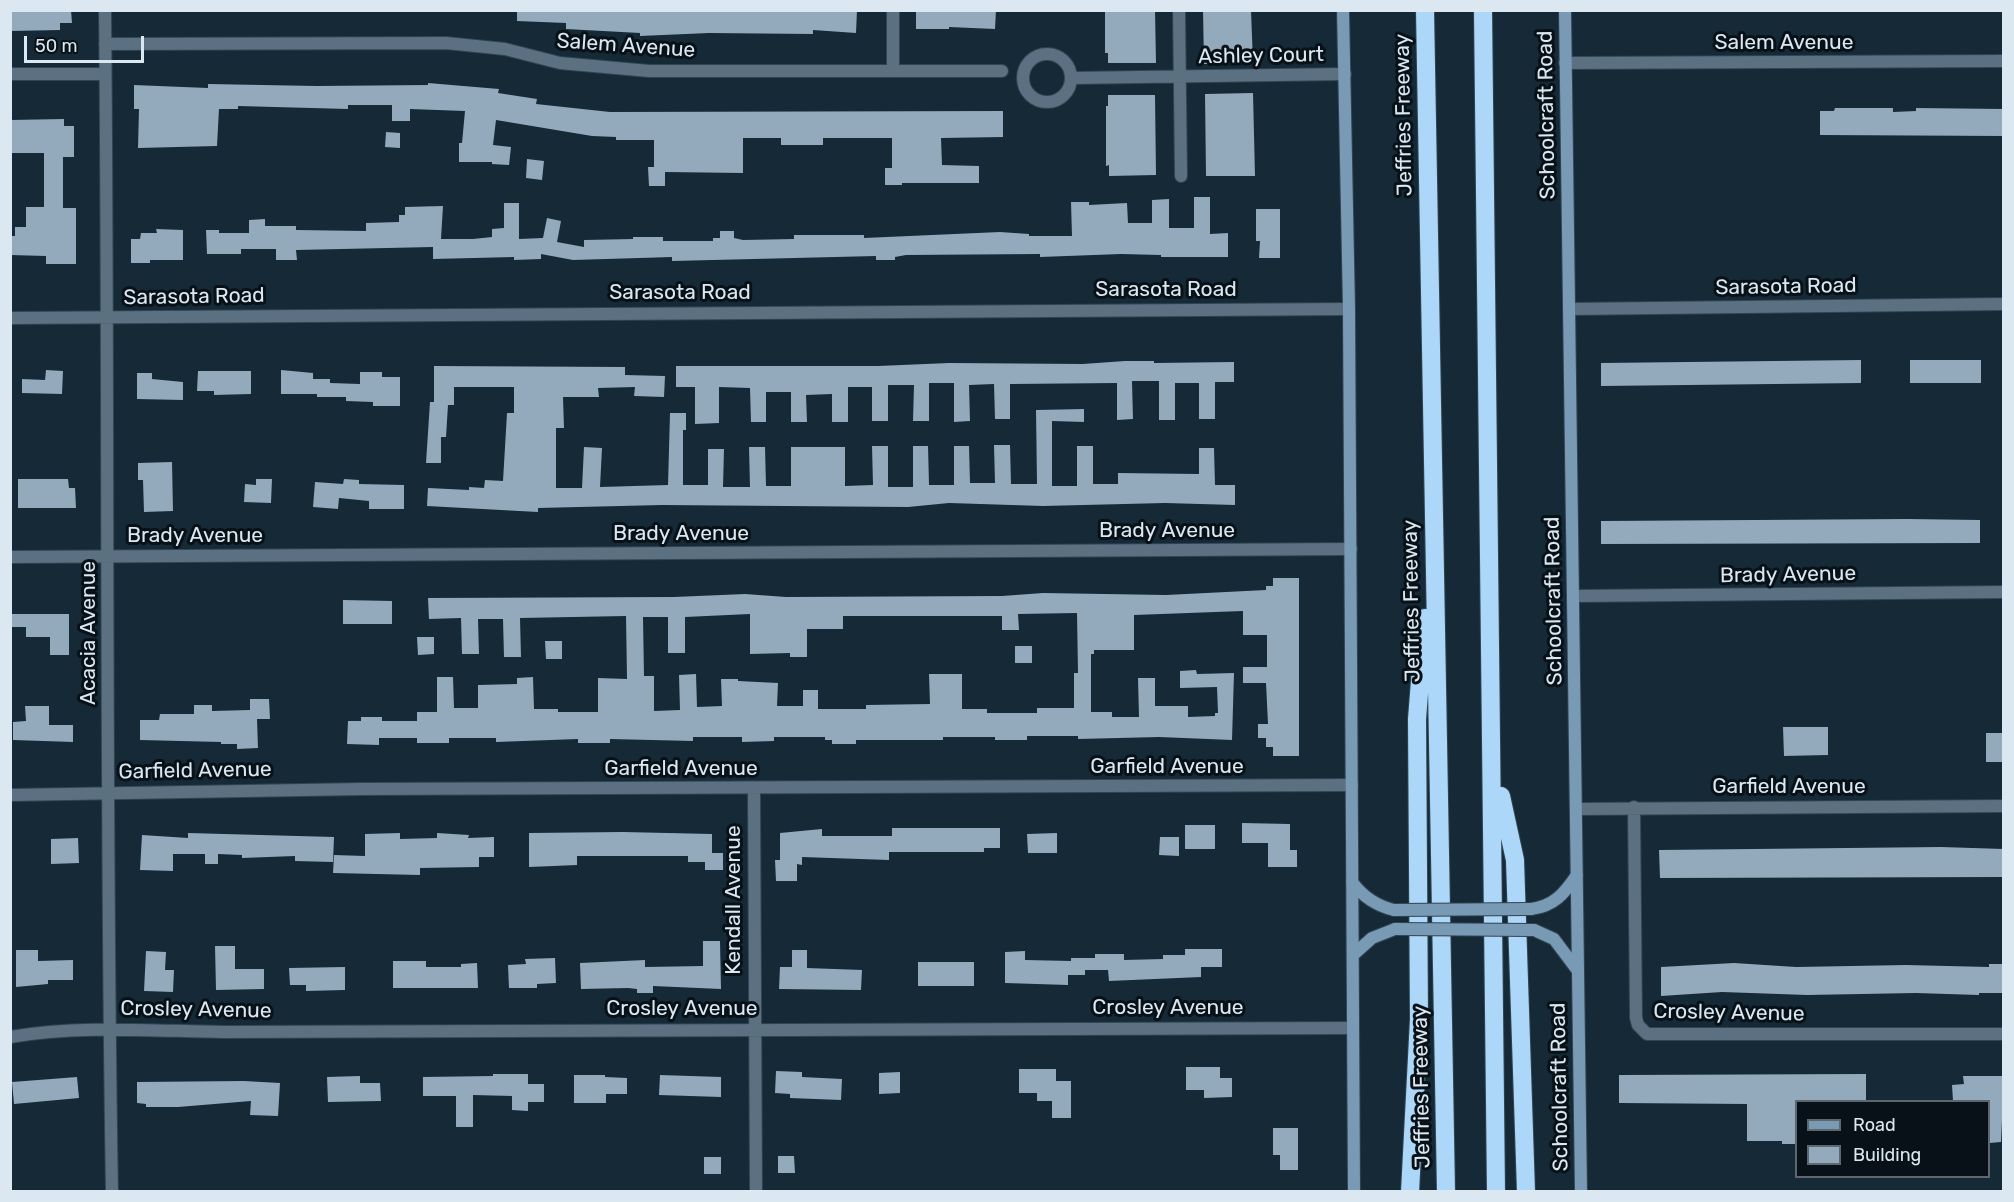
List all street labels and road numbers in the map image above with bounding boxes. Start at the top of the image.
street label: Salem Avenue [556,29,696,63]
street label: Schoolcraft Road [1533,30,1561,200]
street label: Salem Avenue [1715,30,1853,56]
street label: Jeffries Freeway [1390,33,1418,197]
street label: Ashley Court [1198,42,1324,70]
street label: Sarasota Road [1715,273,1857,301]
street label: Sarasota Road [1095,277,1237,303]
street label: Sarasota Road [609,280,751,306]
street label: Sarasota Road [123,283,265,311]
street label: Schoolcraft Road [1540,516,1568,686]
street label: Brady Avenue [1099,518,1235,544]
street label: Jeffries Freeway [1398,519,1426,683]
street label: Brady Avenue [613,521,749,547]
street label: Brady Avenue [127,523,263,549]
street label: Acacia Avenue [76,561,102,705]
street label: Brady Avenue [1720,561,1856,589]
street label: Garfield Avenue [1090,754,1244,780]
street label: Garfield Avenue [604,756,758,782]
street label: Garfield Avenue [118,757,272,785]
street label: Garfield Avenue [1712,774,1866,800]
street label: Kendall Avenue [721,825,747,975]
street label: Crosley Avenue [1092,995,1244,1021]
street label: Crosley Avenue [120,996,272,1024]
street label: Crosley Avenue [606,996,758,1022]
street label: Crosley Avenue [1653,999,1805,1027]
street label: Schoolcraft Road [1546,1002,1574,1172]
street label: Jeffries Freeway [1408,1005,1436,1169]

